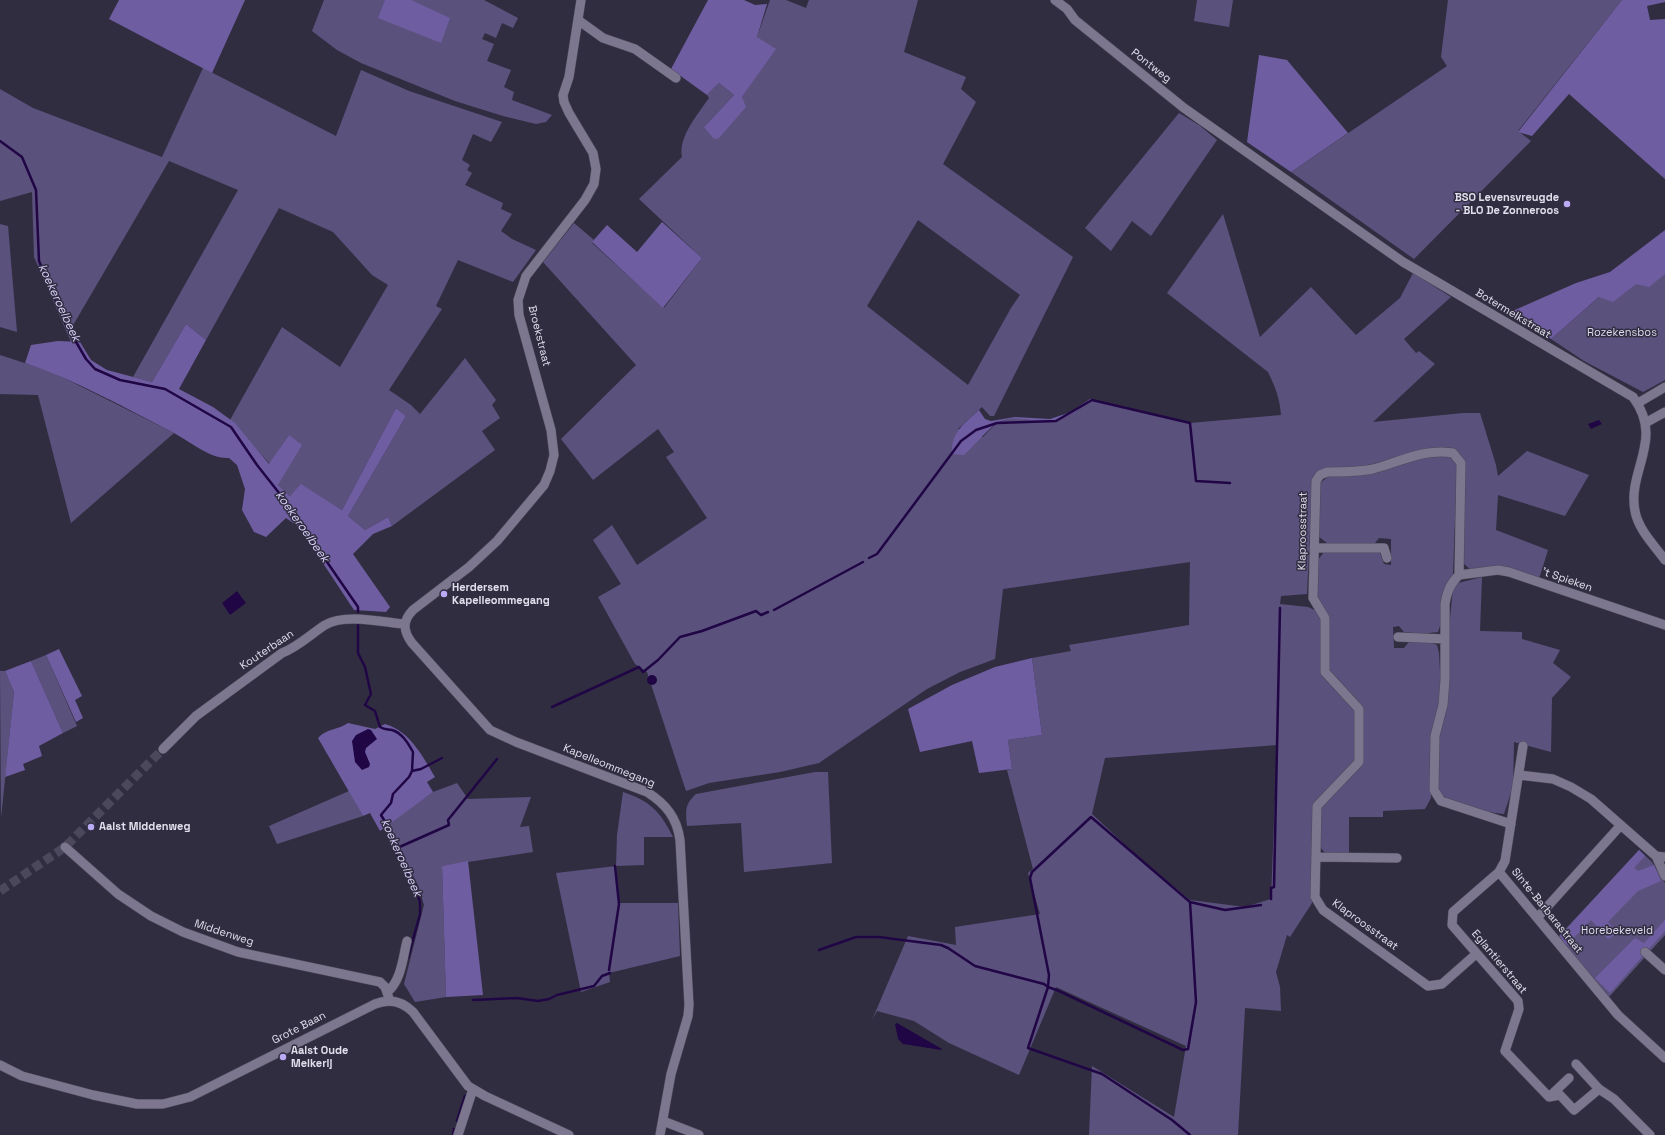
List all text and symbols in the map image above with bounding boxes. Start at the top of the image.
street label: Pontweg [1128,46,1174,86]
place label: BSO Levensvreugde - BLO De Zonneroos [1454,191,1559,217]
marker: BSO Levensvreugde - BLO De Zonneroos [1562,199,1572,209]
water label: koekeroelbeek [35,262,83,344]
street label: Botermelkstraat [1473,286,1553,342]
street label: Broekstraat [525,304,553,368]
park label: Rozekensbos [1587,326,1657,340]
water label: koekeroelbeek [272,488,332,566]
street label: Klaproosstraat [1296,492,1310,570]
street label: 't Spieken [1540,565,1594,595]
place label: Herdersem Kapelleommegang [452,581,550,607]
marker: Herdersem Kapelleommegang [439,589,449,599]
street label: Kouterbaan [238,627,296,673]
street label: Kapelleommegang [561,742,657,790]
water label: koekeroelbeek [377,817,425,899]
place label: Aalst Middenweg [99,820,190,834]
marker: Aalst Middenweg [86,822,96,832]
street label: Sinte-Barbarastraat [1509,866,1585,956]
street label: Klaproosstraat [1329,897,1401,953]
street label: Middenweg [193,917,255,949]
park label: Horebekeveld [1581,924,1653,938]
street label: Eglantierstraat [1468,927,1530,997]
street label: Grote Baan [270,1009,328,1047]
place label: Aalst Oude Melkerij [291,1044,348,1070]
marker: Aalst Oude Melkerij [278,1052,288,1062]

